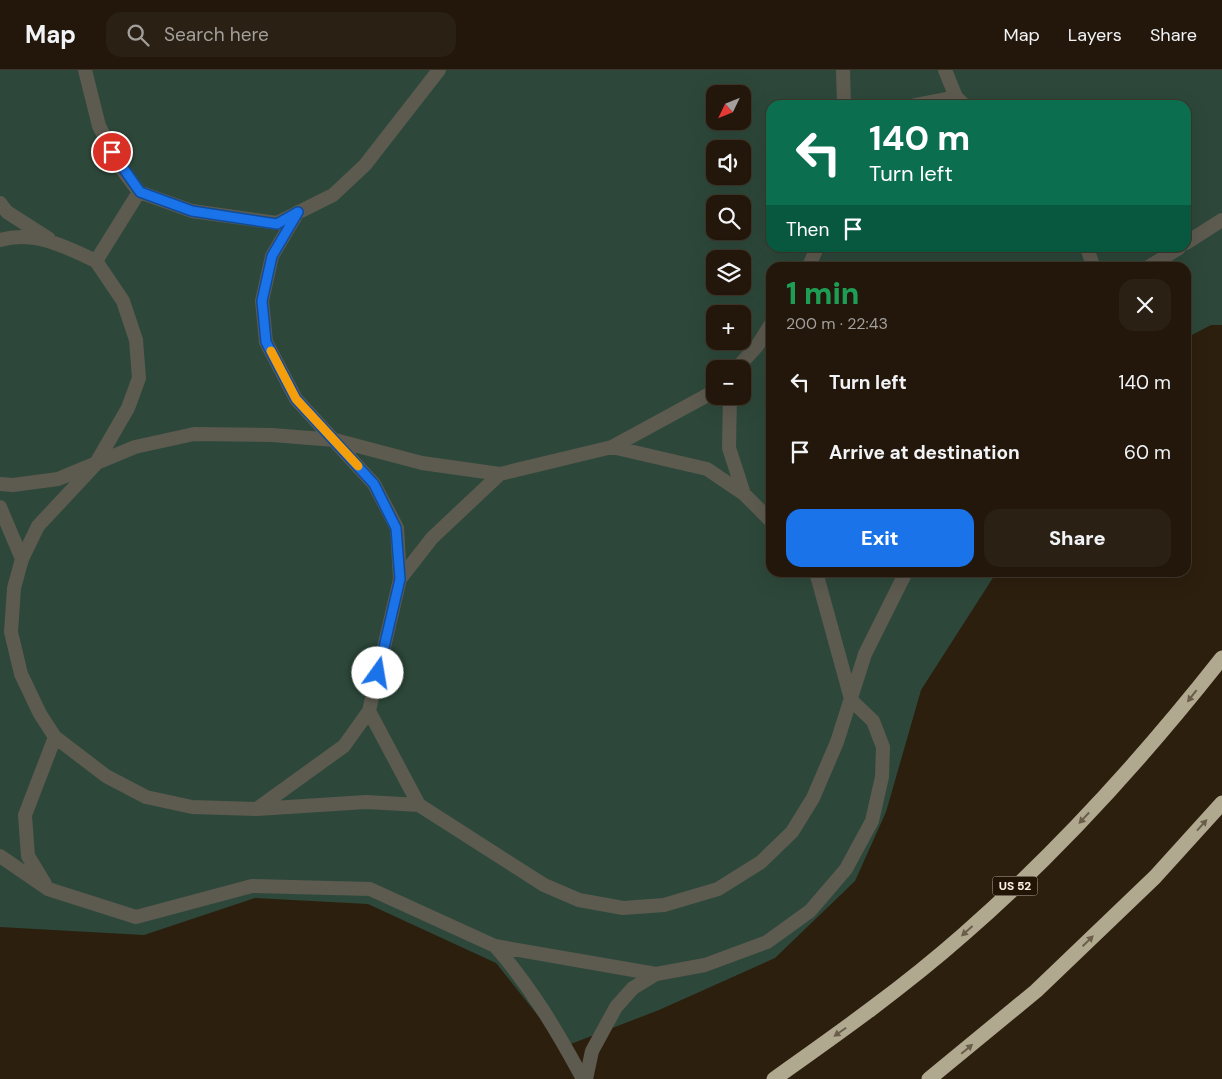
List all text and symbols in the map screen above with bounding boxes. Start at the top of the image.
search box [106,12,456,57]
text: Map [25,19,76,50]
icon: search [124,21,152,49]
text: Search here [164,22,269,47]
text: Map [1004,23,1040,47]
text: Layers [1068,23,1122,47]
text: Share [1150,23,1197,47]
north arrow [706,85,751,130]
map controls [706,85,751,405]
text: 140 m [869,115,970,161]
icon: left [786,120,851,185]
pin [91,131,133,173]
icon: arrive [98,138,126,166]
button: sound [706,140,751,185]
text: Turn left [869,159,953,188]
button: search [706,195,751,240]
icon: arrive [839,215,867,243]
text: Then [786,217,829,242]
button: layers [706,250,751,295]
text: 1 min [786,274,859,313]
button: close [1119,279,1171,331]
button: + [706,305,751,350]
text: 200 m · 22:43 [786,313,888,334]
button: − [706,360,751,405]
icon: left [786,368,814,396]
text: Turn left [829,370,907,395]
text: 140 m [1119,370,1171,395]
icon: arrive [786,438,814,466]
text: Arrive at destination [829,440,1020,465]
text: 60 m [1124,440,1171,465]
button: Exit [786,509,974,567]
button: Share [984,509,1171,567]
position arrow [351,646,403,698]
one-way arrow [1186,690,1197,703]
one-way arrow [1078,811,1090,823]
one-way arrow [1196,819,1208,831]
road number: US 52 [992,876,1038,896]
one-way arrow [962,925,974,937]
one-way arrow [1082,935,1094,947]
one-way arrow [834,1027,847,1037]
one-way arrow [960,1043,973,1054]

